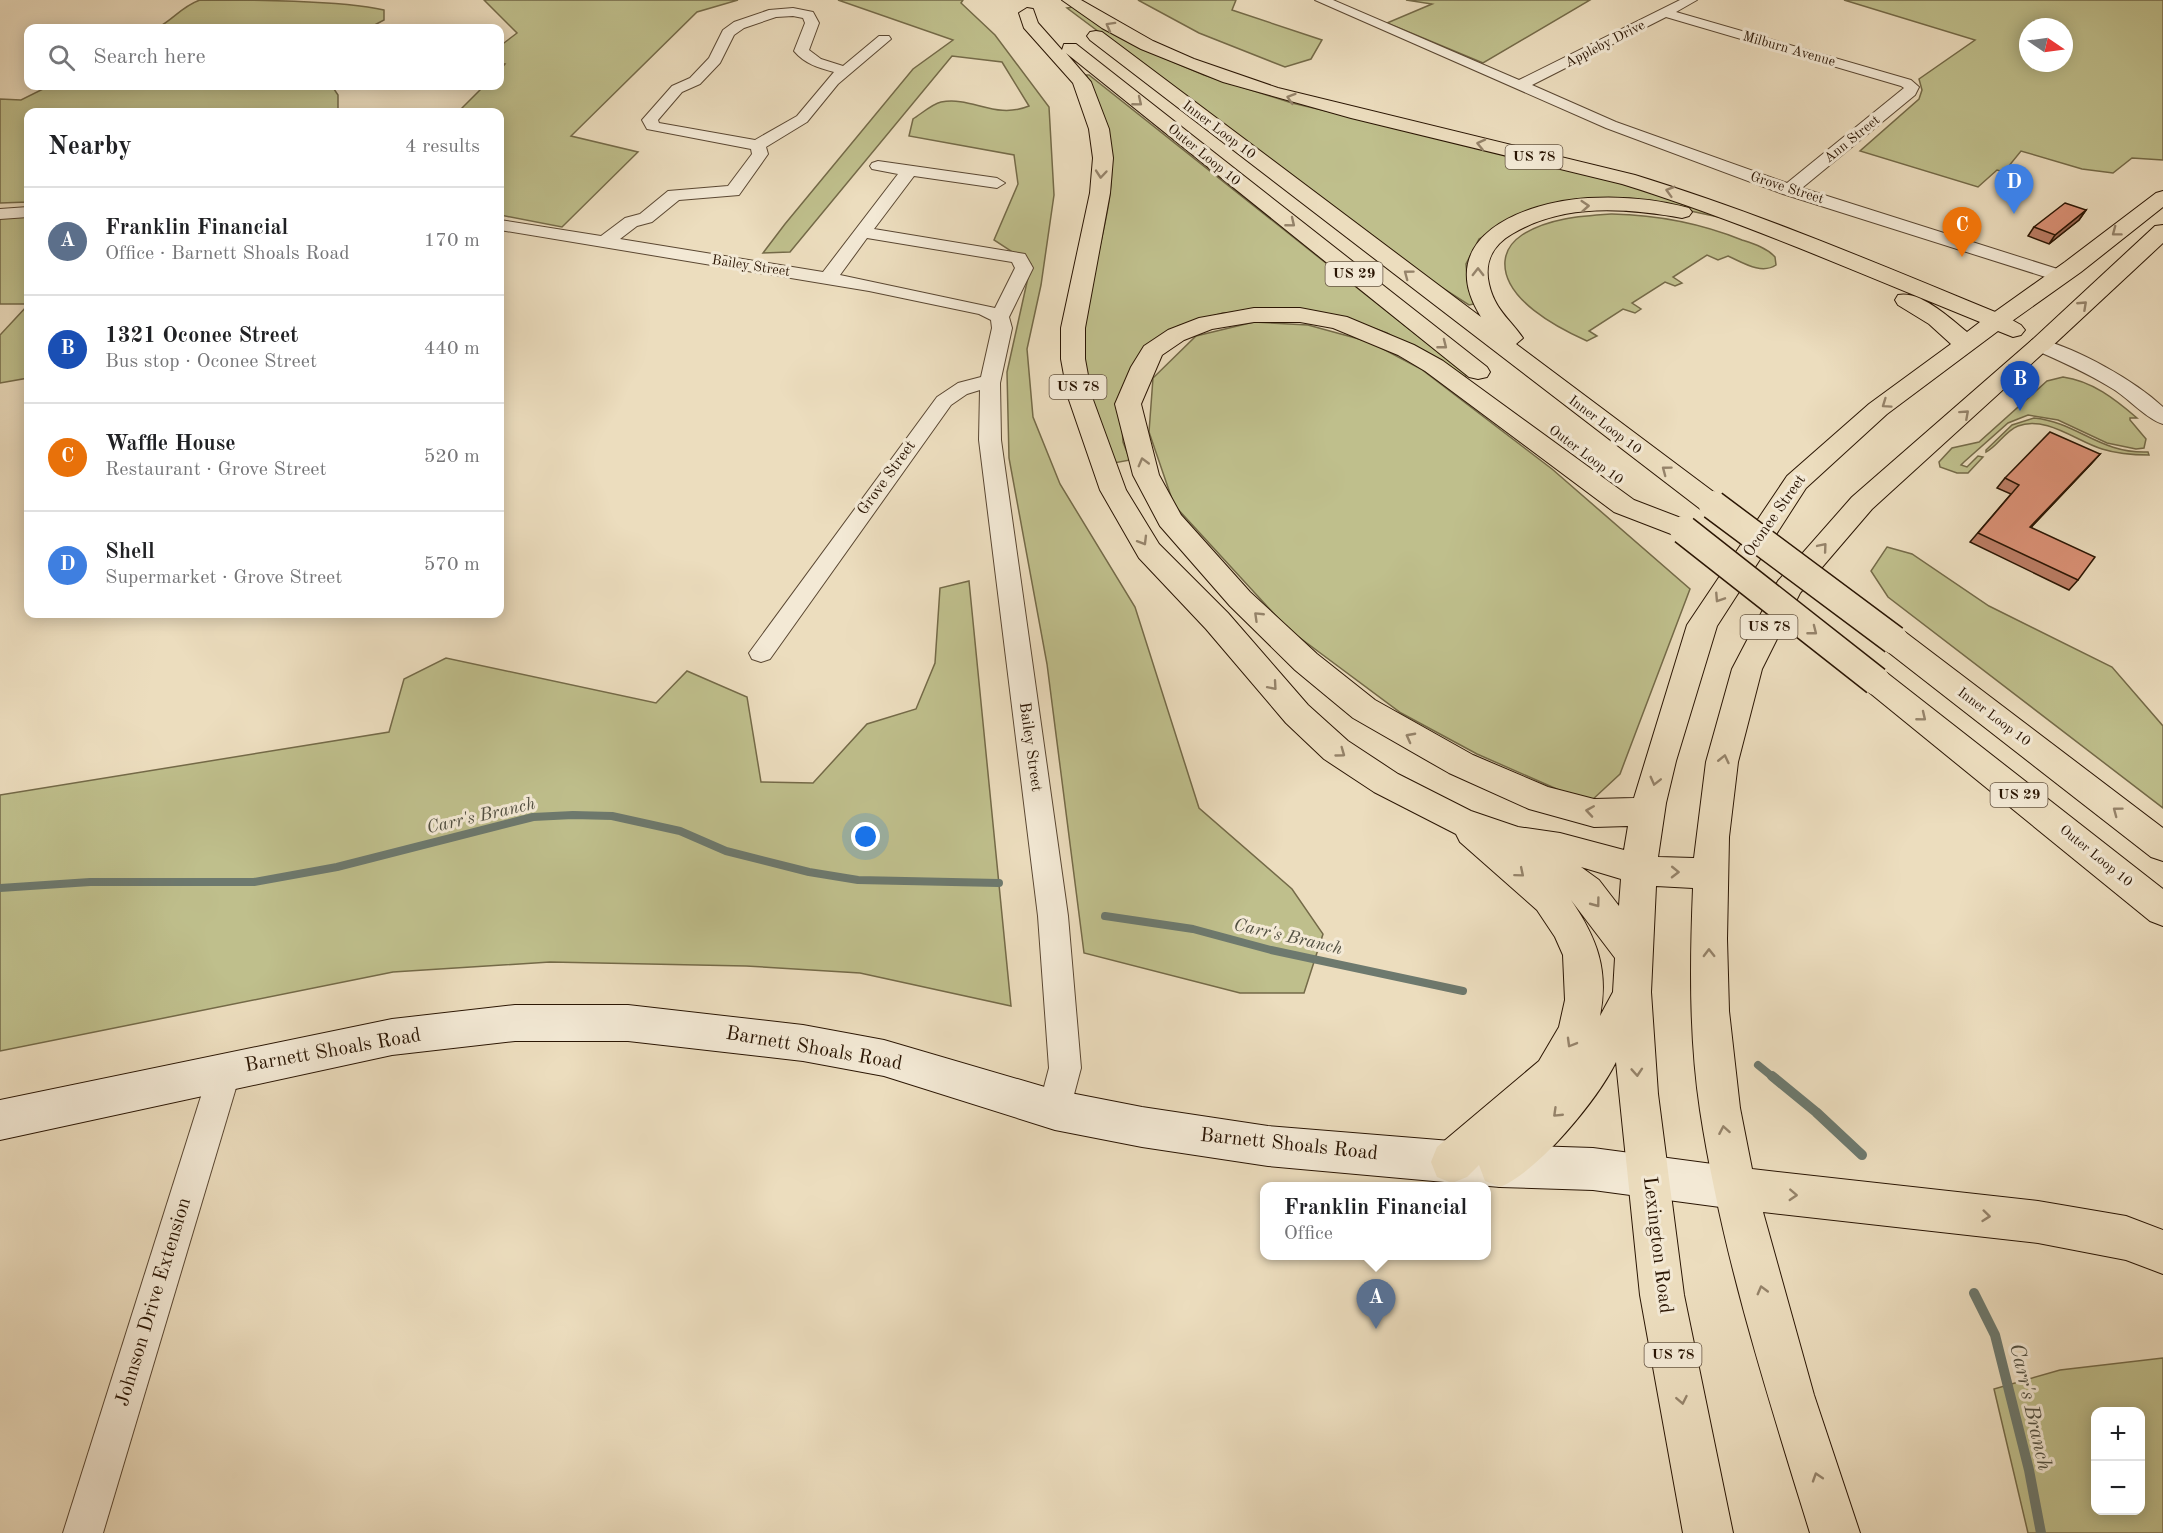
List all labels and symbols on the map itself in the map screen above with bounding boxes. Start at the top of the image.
street label: Appleby Drive [1563,18,1647,70]
north arrow [2019,18,2073,72]
one-way arrow [1106,22,1117,33]
street label: Milburn Avenue [1741,29,1837,69]
one-way arrow [1286,93,1297,105]
one-way arrow [1132,94,1143,105]
street label: Inner Loop 10 [1180,98,1258,162]
street label: Ann Street [1822,112,1882,165]
street label: Outer Loop 10 [1165,122,1243,188]
one-way arrow [1476,138,1486,151]
road number: US 78 [1506,145,1562,169]
pin: D [1994,164,2034,214]
one-way arrow [1095,170,1108,179]
street label: Grove Street [1749,170,1826,206]
one-way arrow [1665,186,1675,199]
one-way arrow [1580,200,1589,213]
pin: C [1942,208,1982,257]
one-way arrow [1284,216,1295,227]
one-way arrow [2112,224,2123,235]
street label: Bailey Street [711,253,791,279]
road number: US 29 [1326,262,1382,286]
one-way arrow [1472,267,1484,276]
one-way arrow [1403,271,1414,282]
one-way arrow [2075,302,2086,313]
one-way arrow [1437,337,1448,348]
pin: B [2000,362,2040,411]
road number: US 78 [1050,375,1106,399]
street label: Inner Loop 10 [1566,393,1644,457]
one-way arrow [1881,397,1892,408]
one-way arrow [1958,410,1968,421]
street label: Outer Loop 10 [1546,423,1626,487]
street label: Grove Street [855,438,919,518]
one-way arrow [1138,457,1150,468]
one-way arrow [1662,466,1673,477]
street label: Oconee Street [1741,472,1809,560]
one-way arrow [1136,535,1148,545]
one-way arrow [1816,543,1827,554]
one-way arrow [1715,591,1726,602]
one-way arrow [1255,612,1265,623]
road number: US 78 [1740,615,1798,639]
one-way arrow [1806,624,1817,635]
one-way arrow [1266,679,1277,690]
street label: Inner Loop 10 [1955,685,2033,749]
street label: Bailey Street [1016,701,1044,793]
one-way arrow [1915,710,1926,721]
one-way arrow [1406,733,1417,744]
one-way arrow [1334,746,1345,757]
one-way arrow [1717,754,1730,764]
one-way arrow [1649,776,1662,786]
road number: US 29 [1990,783,2048,807]
water label: Carr's Branch [425,795,537,837]
one-way arrow [1585,805,1595,818]
one-way arrow [2112,807,2123,818]
your location [851,822,880,851]
street label: Outer Loop 10 [2057,823,2135,889]
one-way arrow [1513,865,1524,876]
one-way arrow [1671,866,1680,878]
one-way arrow [1589,897,1600,908]
water label: Carr's Branch [1232,916,1344,958]
one-way arrow [1703,948,1715,957]
street label: Barnett Shoals Road [724,1024,904,1074]
street label: Barnett Shoals Road [243,1026,423,1076]
one-way arrow [1567,1037,1578,1047]
one-way arrow [1630,1067,1643,1076]
one-way arrow [1554,1105,1565,1116]
street label: Barnett Shoals Road [1199,1126,1379,1164]
one-way arrow [1718,1126,1731,1136]
street label: Lexington Road [1639,1175,1675,1315]
one-way arrow [1788,1189,1797,1202]
street label: Johnson Drive Extension [113,1195,195,1409]
one-way arrow [1982,1209,1991,1222]
pin: A [1356,1280,1396,1329]
one-way arrow [1757,1285,1769,1296]
water label: Carr's Branch [2005,1342,2055,1473]
road number: US 78 [1644,1343,1702,1367]
one-way arrow [1675,1395,1688,1405]
one-way arrow [1812,1472,1824,1483]

